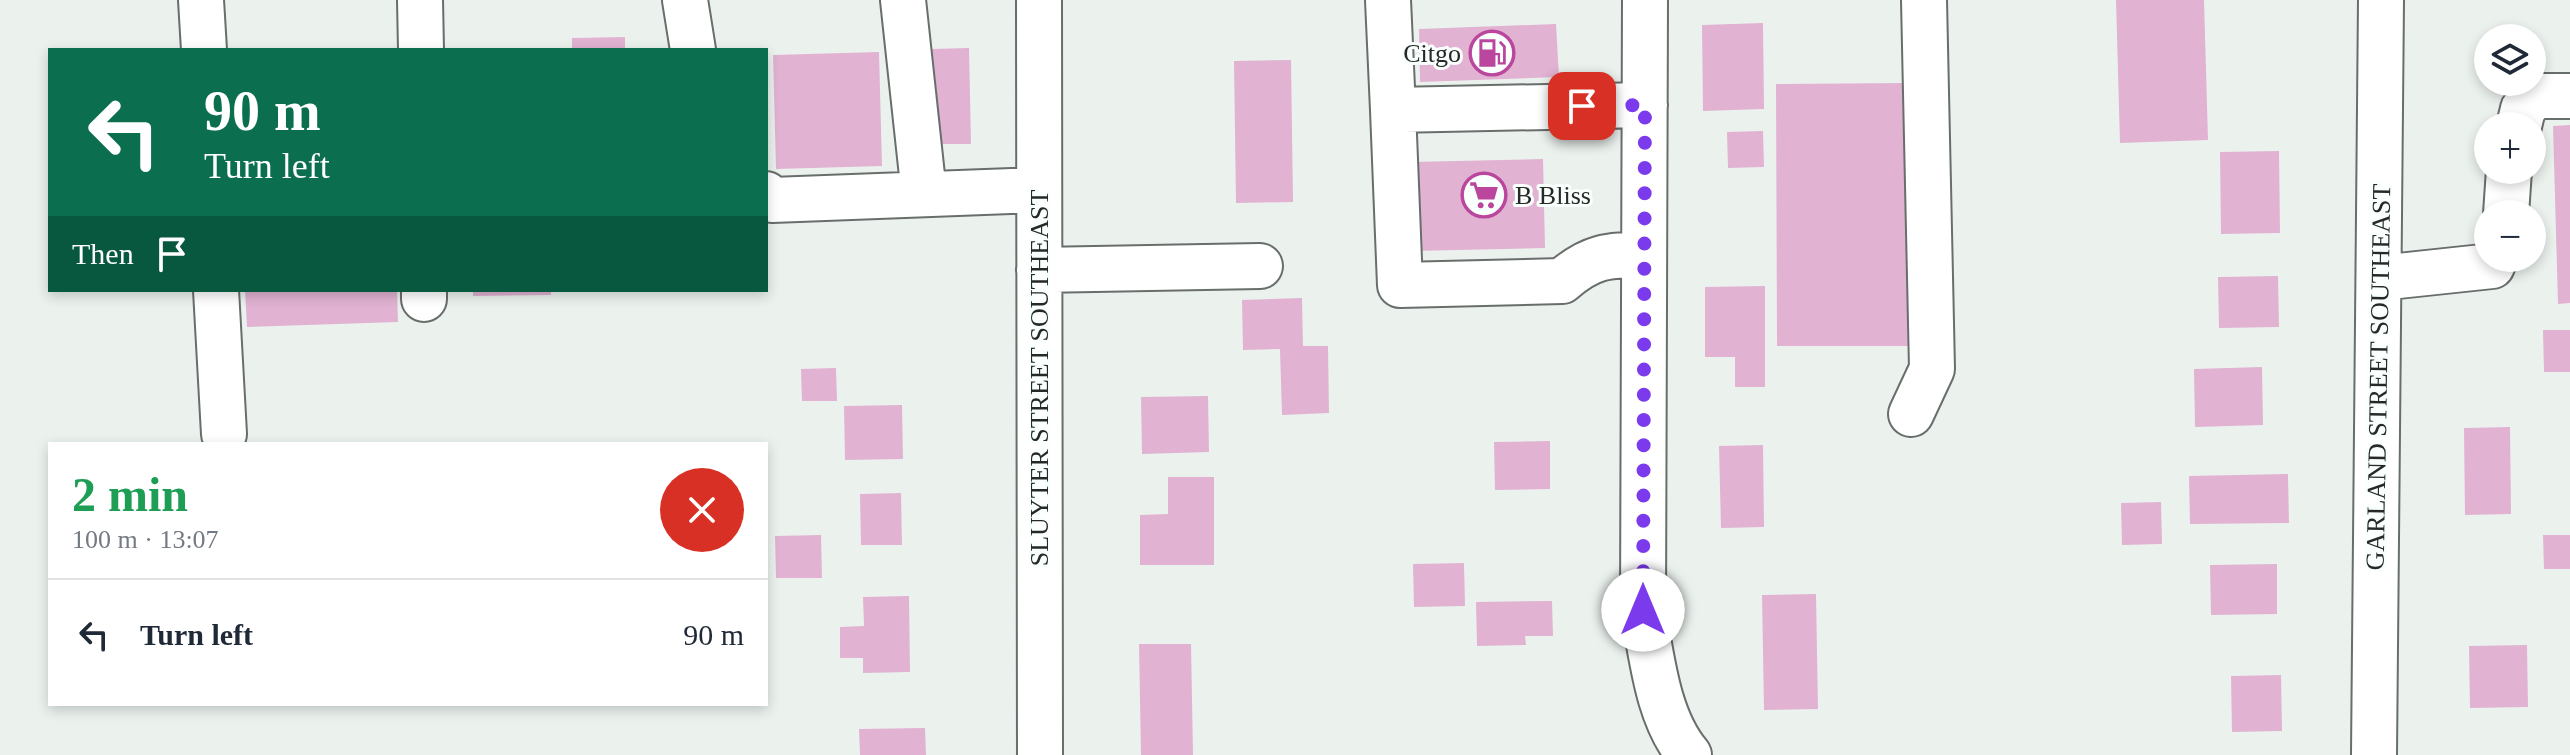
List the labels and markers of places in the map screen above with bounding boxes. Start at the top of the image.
fuel station icon: Citgo [1468,29,1516,77]
place label: Citgo [1403,39,1461,68]
pin [1548,72,1616,140]
supermarket icon: B Bliss [1460,171,1508,219]
place label: B Bliss [1515,181,1591,210]

